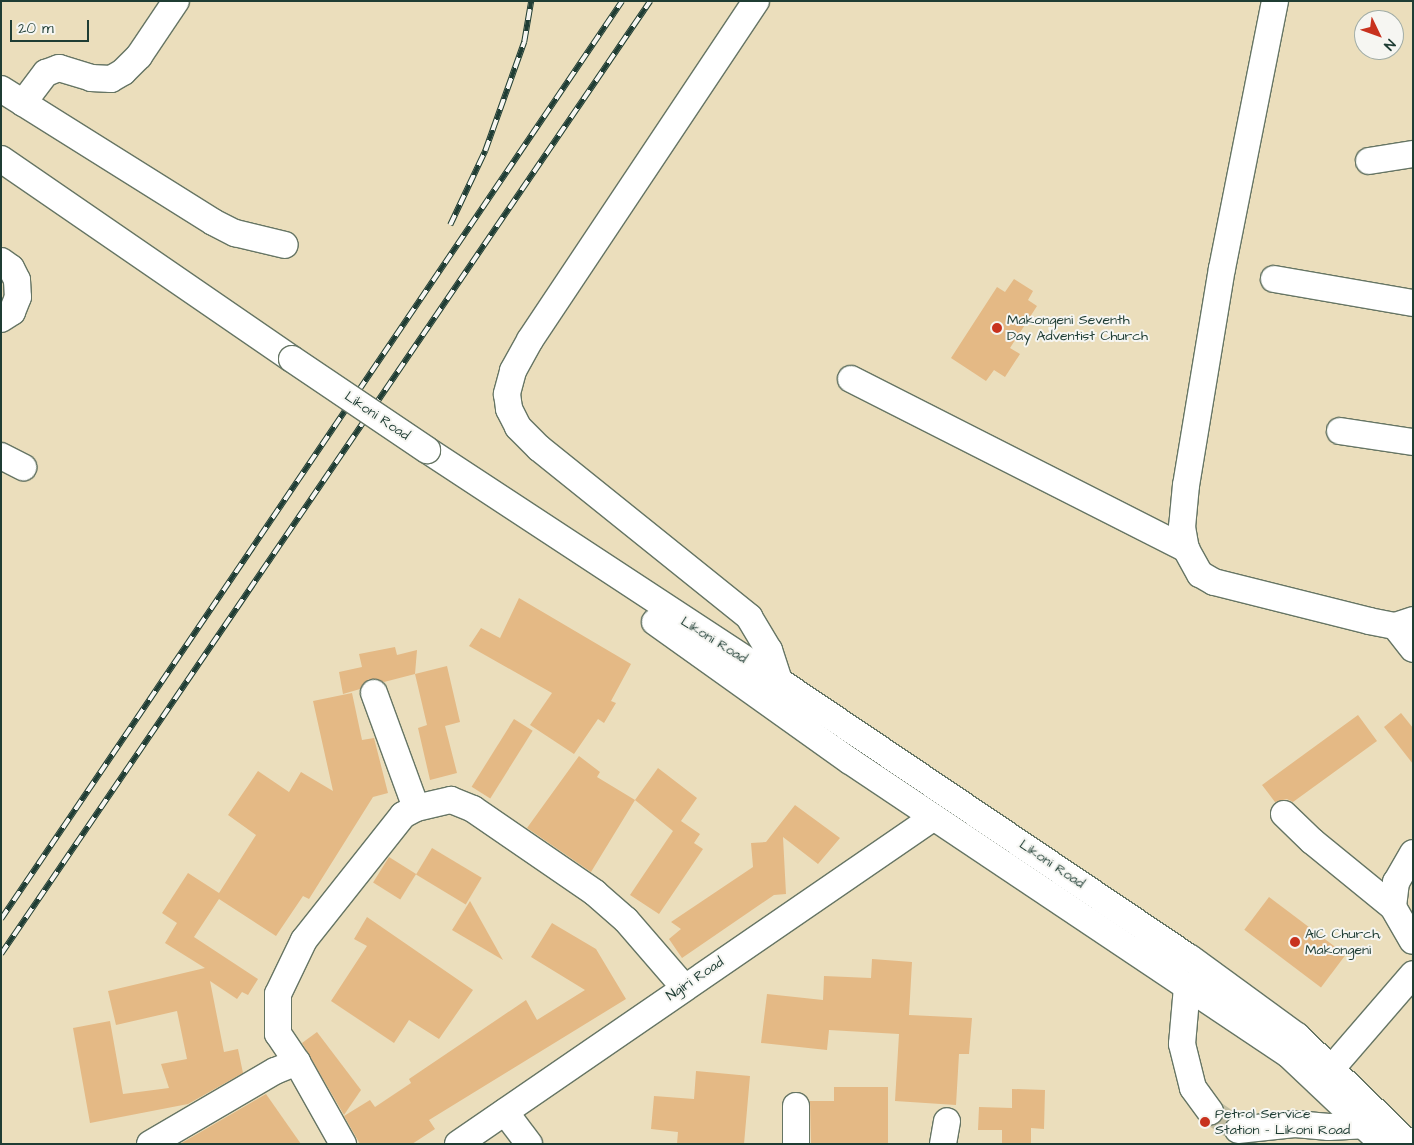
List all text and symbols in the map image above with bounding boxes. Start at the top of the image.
scale bar [12,10,91,42]
north arrow [1354,10,1404,60]
text: 20 m [18,18,54,39]
text: N [1379,34,1400,54]
place label: Makongeni Seventh Day Adventist Church [1007,312,1148,344]
marker: Makongeni Seventh Day Adventist Church [991,322,1003,334]
street label: Likoni Road [341,388,413,444]
street label: Likoni Road [678,613,750,667]
street label: Likoni Road [1016,836,1088,892]
place label: AIC Church, Makongeni [1305,926,1382,959]
marker: AIC Church, Makongeni [1289,936,1301,948]
street label: Ngiri Road [663,954,727,1004]
place label: Petrol Service Station - Likoni Road [1215,1106,1350,1138]
marker: Petrol Service Station - Likoni Road [1199,1116,1211,1128]

